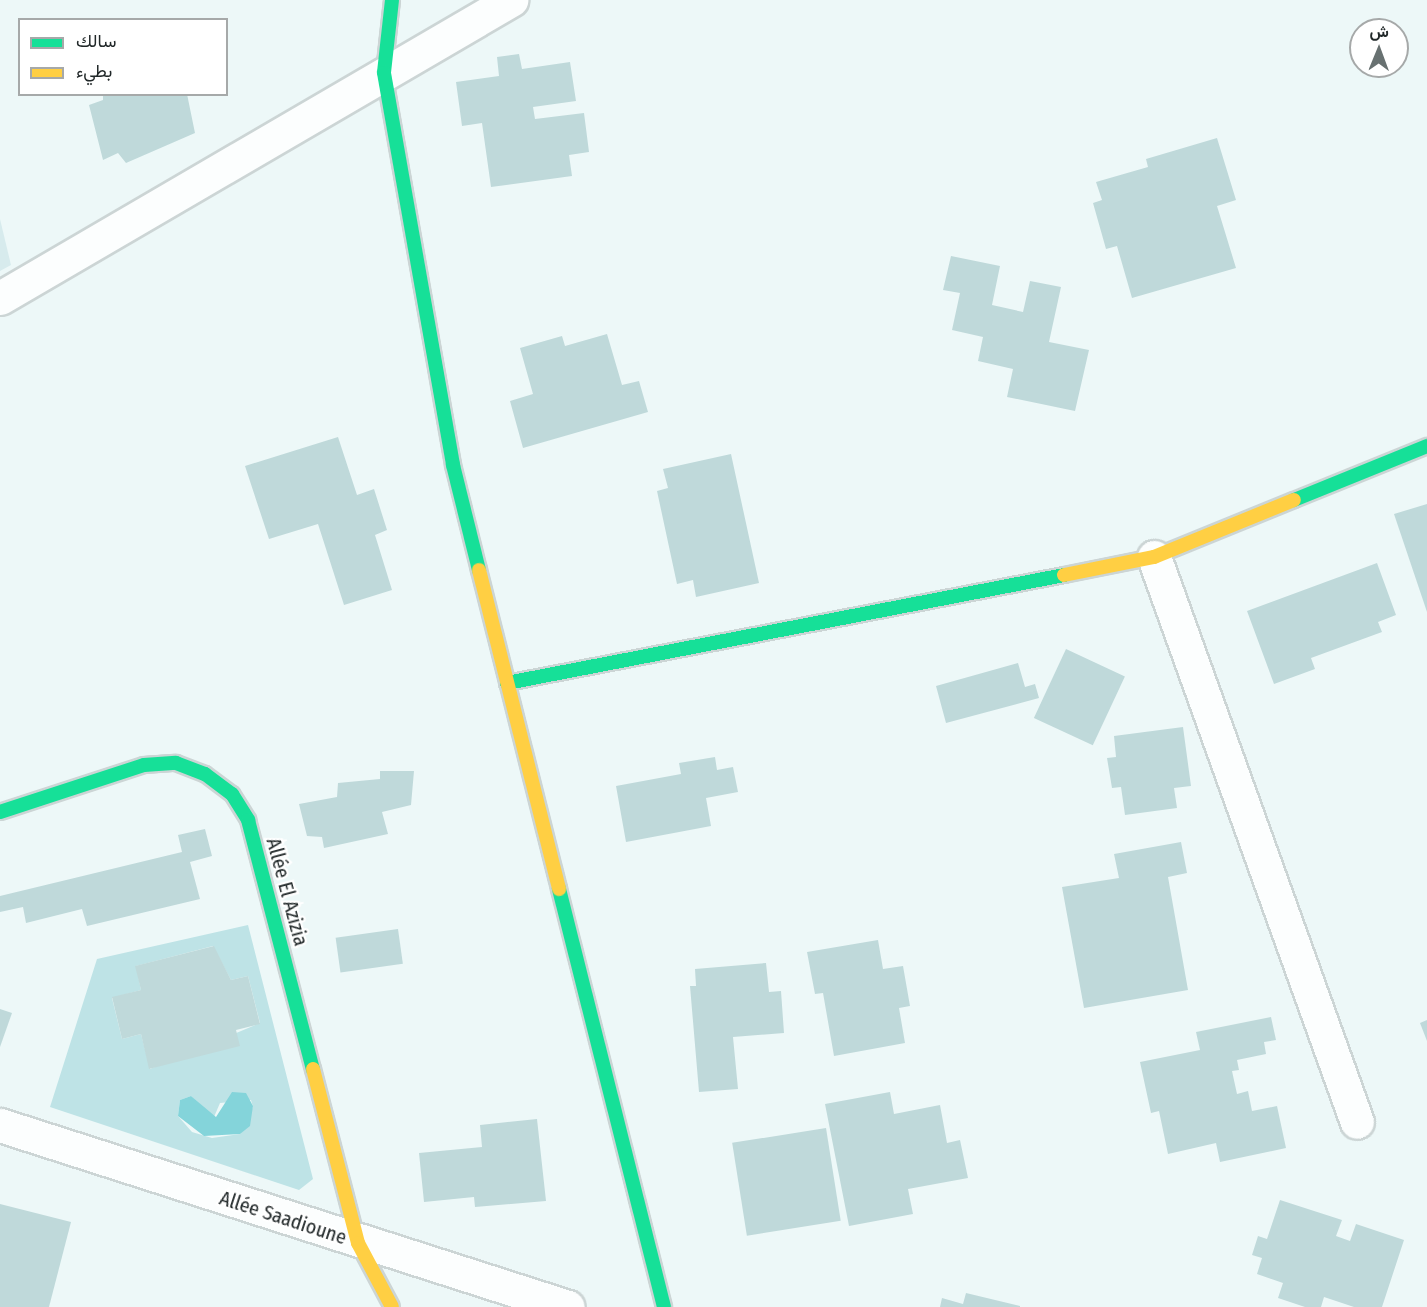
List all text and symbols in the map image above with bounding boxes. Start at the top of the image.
legend [18,18,228,96]
north arrow [1349,18,1409,78]
text: ش [1369,22,1389,41]
text: سالك [76,30,116,52]
text: بطيء [76,60,112,82]
street label: Allée El Azizia [261,835,313,949]
street label: Allée Saadioune [217,1186,349,1250]

